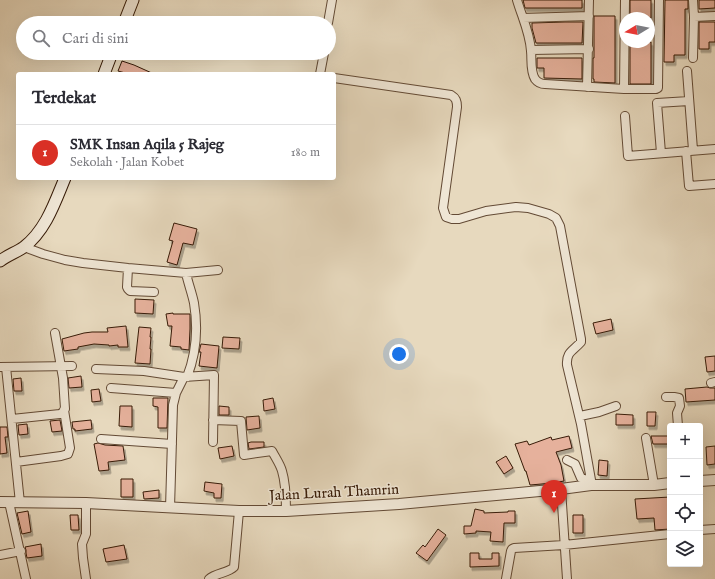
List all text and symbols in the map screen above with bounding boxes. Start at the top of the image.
north arrow [619,12,655,48]
search box [16,16,336,60]
icon: search [30,27,52,49]
text: Cari di sini [62,29,129,48]
text: Terdekat [32,88,96,109]
text: SMK Insan Aqila 5 Rajeg [70,135,224,154]
text: 1 [43,144,47,161]
text: 180 m [291,144,320,161]
text: Sekolah · Jalan Kobet [70,154,184,171]
your location [389,344,409,364]
map controls [667,423,703,567]
button: + [667,423,703,459]
button: − [667,459,703,495]
street label: Jalan Lurah Thamrin [266,480,400,506]
pin: 1 [541,480,567,513]
button: locate [667,495,703,531]
button: layers [667,531,703,567]

